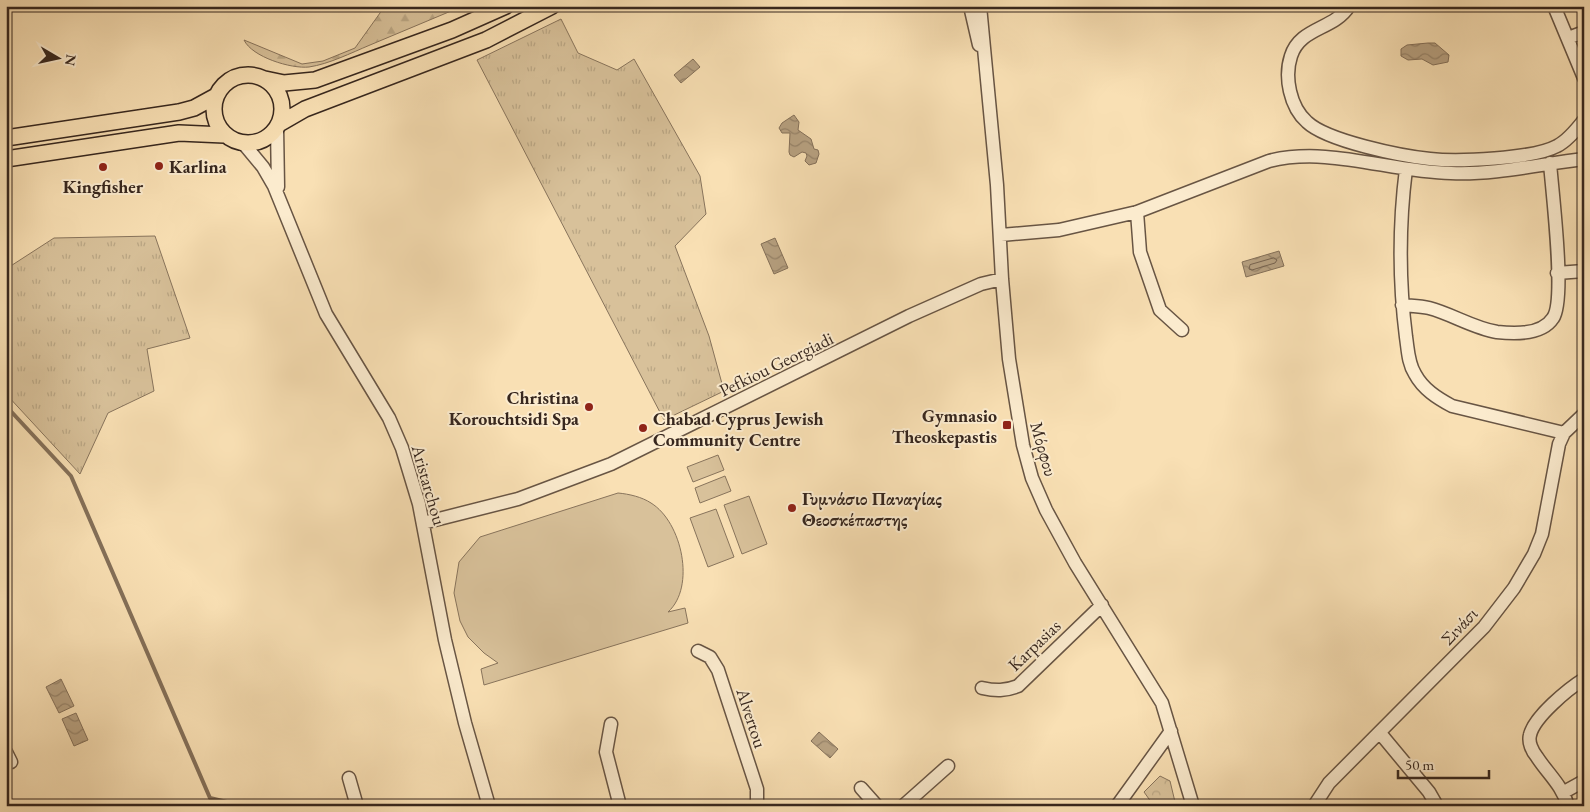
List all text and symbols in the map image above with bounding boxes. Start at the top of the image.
north arrow [32,32,82,82]
text: N [61,53,81,68]
place label: Karlina [169,155,227,178]
marker: Karlina [153,160,165,172]
marker: Kingfisher [97,161,109,173]
place label: Kingfisher [63,175,144,198]
street label: Pefkiou Georgiadi [715,326,837,402]
place label: Christina Korouchtsidi Spa [449,386,579,430]
marker: Christina Korouchtsidi Spa [583,401,595,413]
place label: Gymnasio Theoskepastis [892,404,997,448]
place label: Chabad Cyprus Jewish Community Centre [653,407,824,451]
marker: Gymnasio Theoskepastis [1001,419,1013,431]
street label: Μόρφου [1025,419,1063,479]
marker: Chabad Cyprus Jewish Community Centre [637,422,649,434]
street label: Aristarchou [406,441,452,528]
place label: Γυμνάσιο Παναγίας Θεοσκέπαστης [802,487,943,531]
marker: Γυμνάσιο Παναγίας Θεοσκέπαστης [786,502,798,514]
street label: Σινάσι [1436,602,1482,650]
street label: Karpasias [1003,614,1065,676]
street label: Alvertou [731,684,773,751]
scale bar [1398,747,1489,779]
text: 50 m [1405,755,1434,774]

